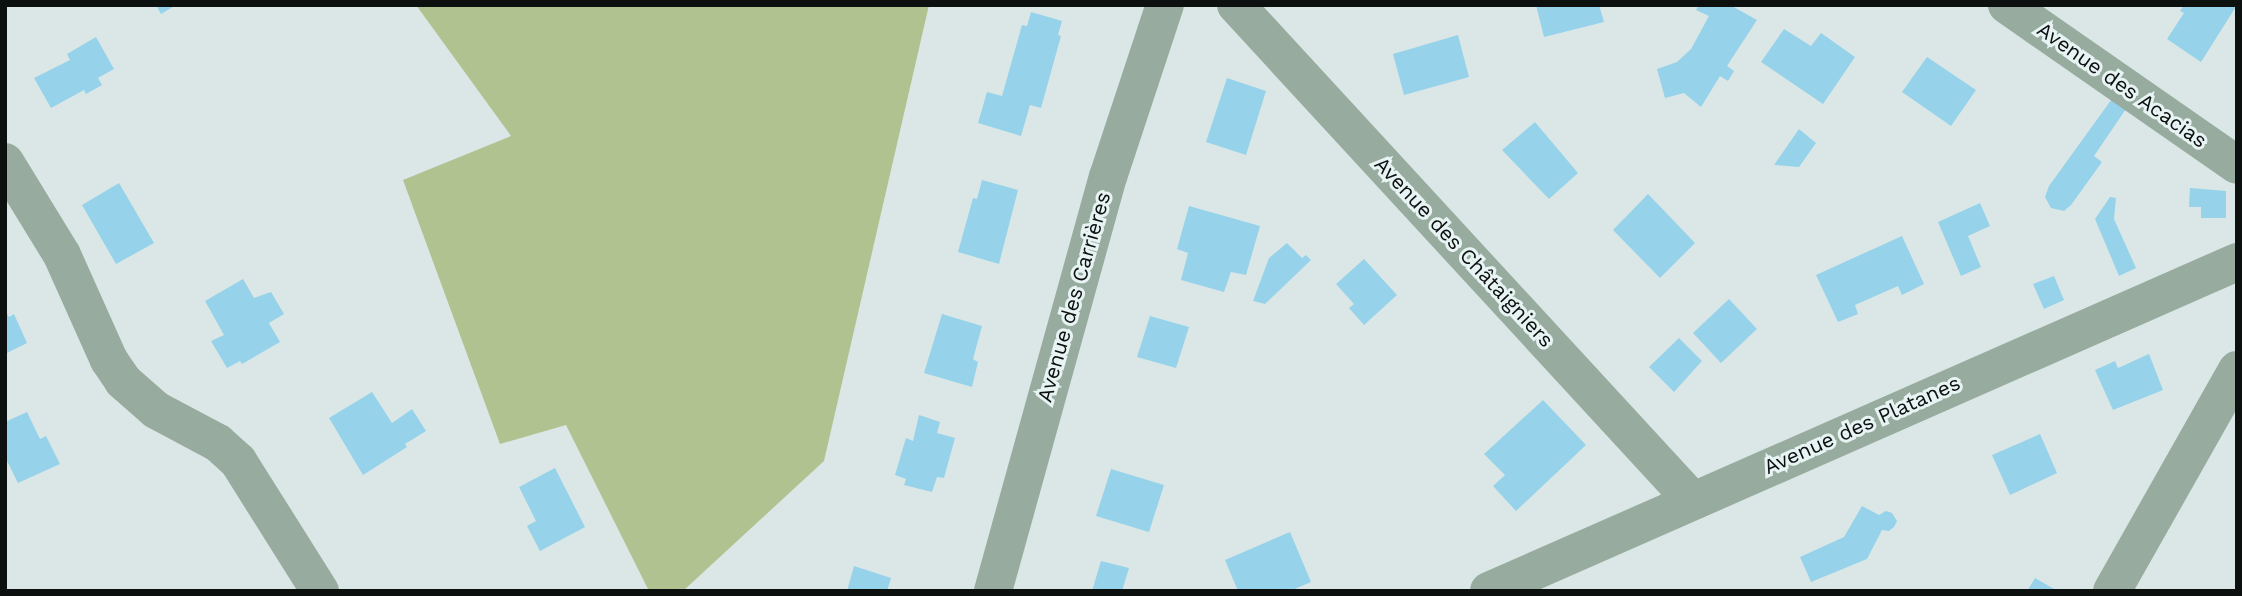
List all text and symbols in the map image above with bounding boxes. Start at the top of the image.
street label: Avenue des Acacias [2032,17,2212,153]
street label: Avenue des Châtaigniers [1369,152,1559,352]
street label: Avenue des Carrières [1032,189,1116,405]
street label: Avenue des Platanes [1760,370,1964,480]

